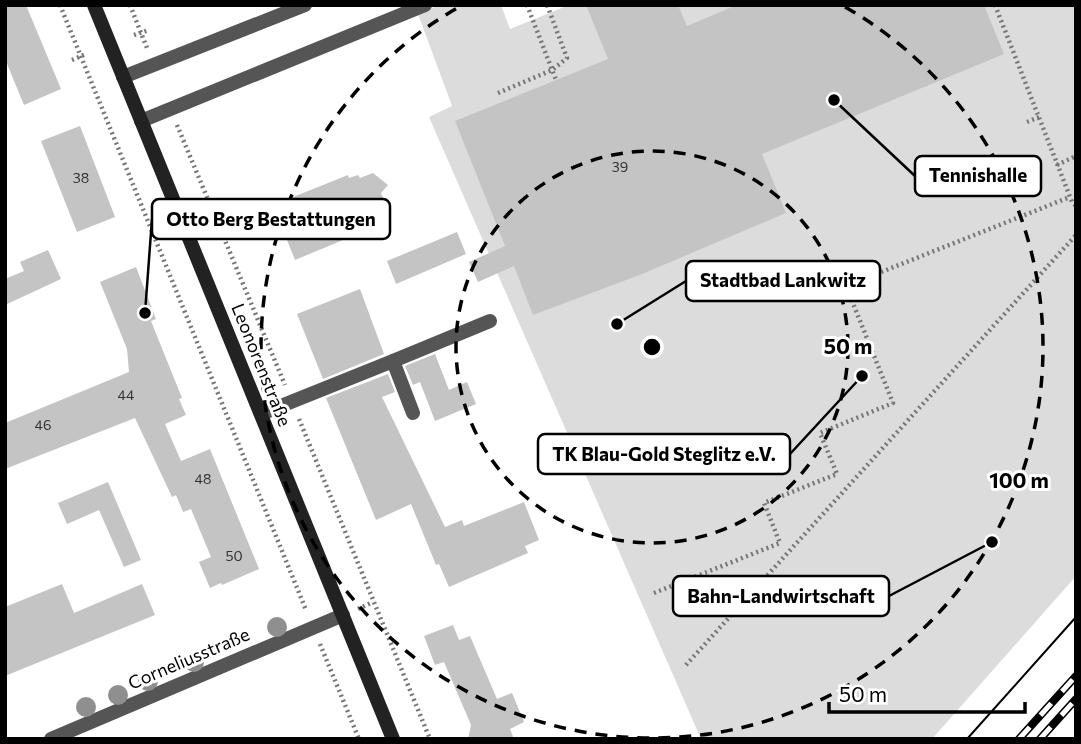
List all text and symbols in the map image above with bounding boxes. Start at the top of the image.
callout: Tennishalle [915,156,1041,196]
house number: 39 [612,158,628,175]
text: Tennishalle [929,163,1027,186]
house number: 38 [73,169,89,186]
callout: Otto Berg Bestattungen [152,199,390,239]
text: Otto Berg Bestattungen [166,207,376,230]
callout: Stadtbad Lankwitz [686,261,880,301]
text: Stadtbad Lankwitz [700,268,866,291]
street label: Leonorenstraße [227,300,297,429]
text: 50 m [824,333,872,358]
centre of rings [640,335,664,359]
house number: 44 [118,386,135,403]
house number: 46 [35,416,51,433]
callout: TK Blau-Gold Steglitz e.V. [538,434,790,474]
text: TK Blau-Gold Steglitz e.V. [552,442,776,465]
text: 100 m [989,467,1049,492]
house number: 48 [195,470,211,487]
house number: 50 [225,547,243,564]
callout: Bahn-Landwirtschaft [673,576,889,616]
text: Bahn-Landwirtschaft [687,584,875,607]
street label: Corneliusstraße [125,623,253,694]
scale bar [829,670,1025,714]
text: 50 m [839,681,887,706]

